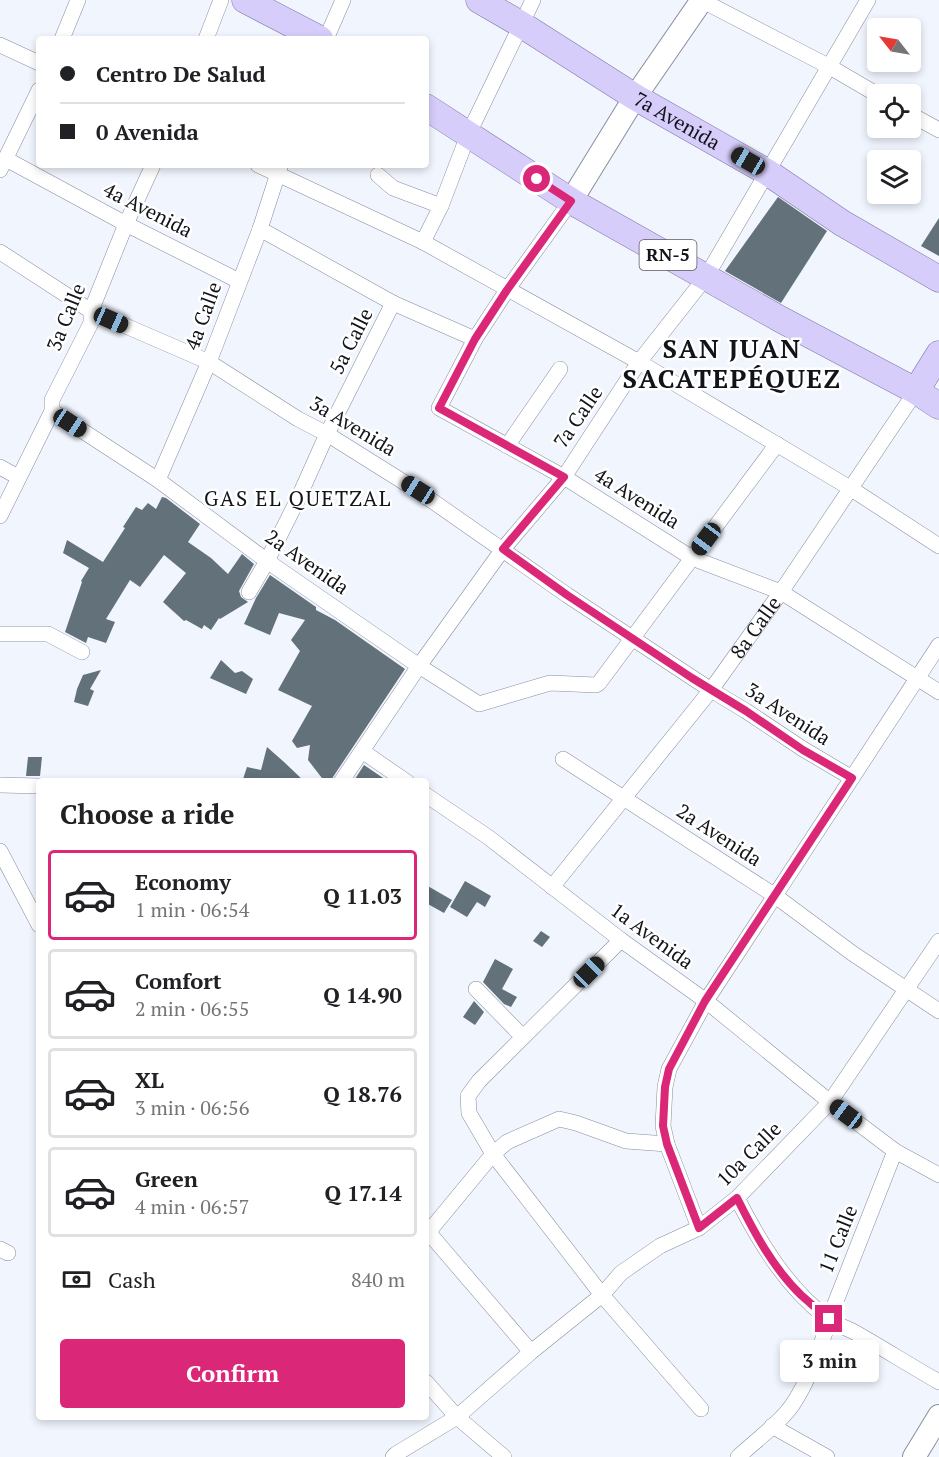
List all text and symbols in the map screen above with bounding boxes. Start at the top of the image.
north arrow [867,18,921,72]
map controls [867,18,921,204]
text: Centro De Salud [96,59,266,88]
button: locate [867,84,921,138]
street label: 7a Avenida [629,85,725,156]
text: 0 Avenida [96,117,199,146]
car [728,144,768,178]
button: layers [867,150,921,204]
route start [523,165,550,192]
street label: 4a Avenida [99,176,197,243]
road number: RN-5 [640,240,696,270]
street label: 4a Calle [178,278,227,354]
street label: 3a Calle [40,279,91,355]
street label: 5a Calle [322,303,379,378]
car [91,304,131,336]
district label: SAN JUAN SACATEPÉQUEZ [623,331,841,395]
street label: 7a Calle [547,380,608,453]
street label: 3a Avenida [305,389,402,462]
car [50,406,90,440]
street label: 4a Avenida [589,461,685,535]
car [398,473,438,507]
district label: GAS EL QUETZAL [204,484,392,512]
car [688,519,724,559]
street label: 2a Avenida [260,523,355,600]
street label: 8a Calle [724,591,787,664]
street label: 3a Avenida [740,676,836,751]
text: Choose a ride [60,796,235,832]
street label: 2a Avenida [671,797,767,872]
text: Economy [135,867,231,896]
icon: car [63,868,117,922]
text: Q 11.03 [323,881,402,910]
text: 1 min · 06:54 [135,896,249,923]
street label: 1a Avenida [605,896,699,975]
car [570,953,608,991]
text: Comfort [135,966,221,995]
icon: car [63,967,117,1021]
text: Q 14.90 [323,980,402,1009]
text: 2 min · 06:55 [135,995,249,1022]
text: XL [135,1065,164,1094]
icon: car [63,1066,117,1120]
text: Q 18.76 [323,1079,402,1108]
text: 3 min · 06:56 [135,1094,249,1121]
car [826,1096,866,1132]
street label: 10a Calle [710,1115,787,1192]
text: Green [135,1164,198,1193]
icon: car [63,1165,117,1219]
text: Q 17.14 [324,1178,402,1207]
text: 4 min · 06:57 [135,1193,249,1220]
street label: 11 Calle [812,1201,863,1277]
icon: cash [60,1263,93,1296]
text: Cash [108,1265,156,1294]
text: 840 m [351,1266,405,1293]
route end [815,1305,842,1332]
button: Confirm [60,1339,405,1408]
callout: 3 min [780,1340,878,1382]
text: 3 min [802,1347,857,1374]

